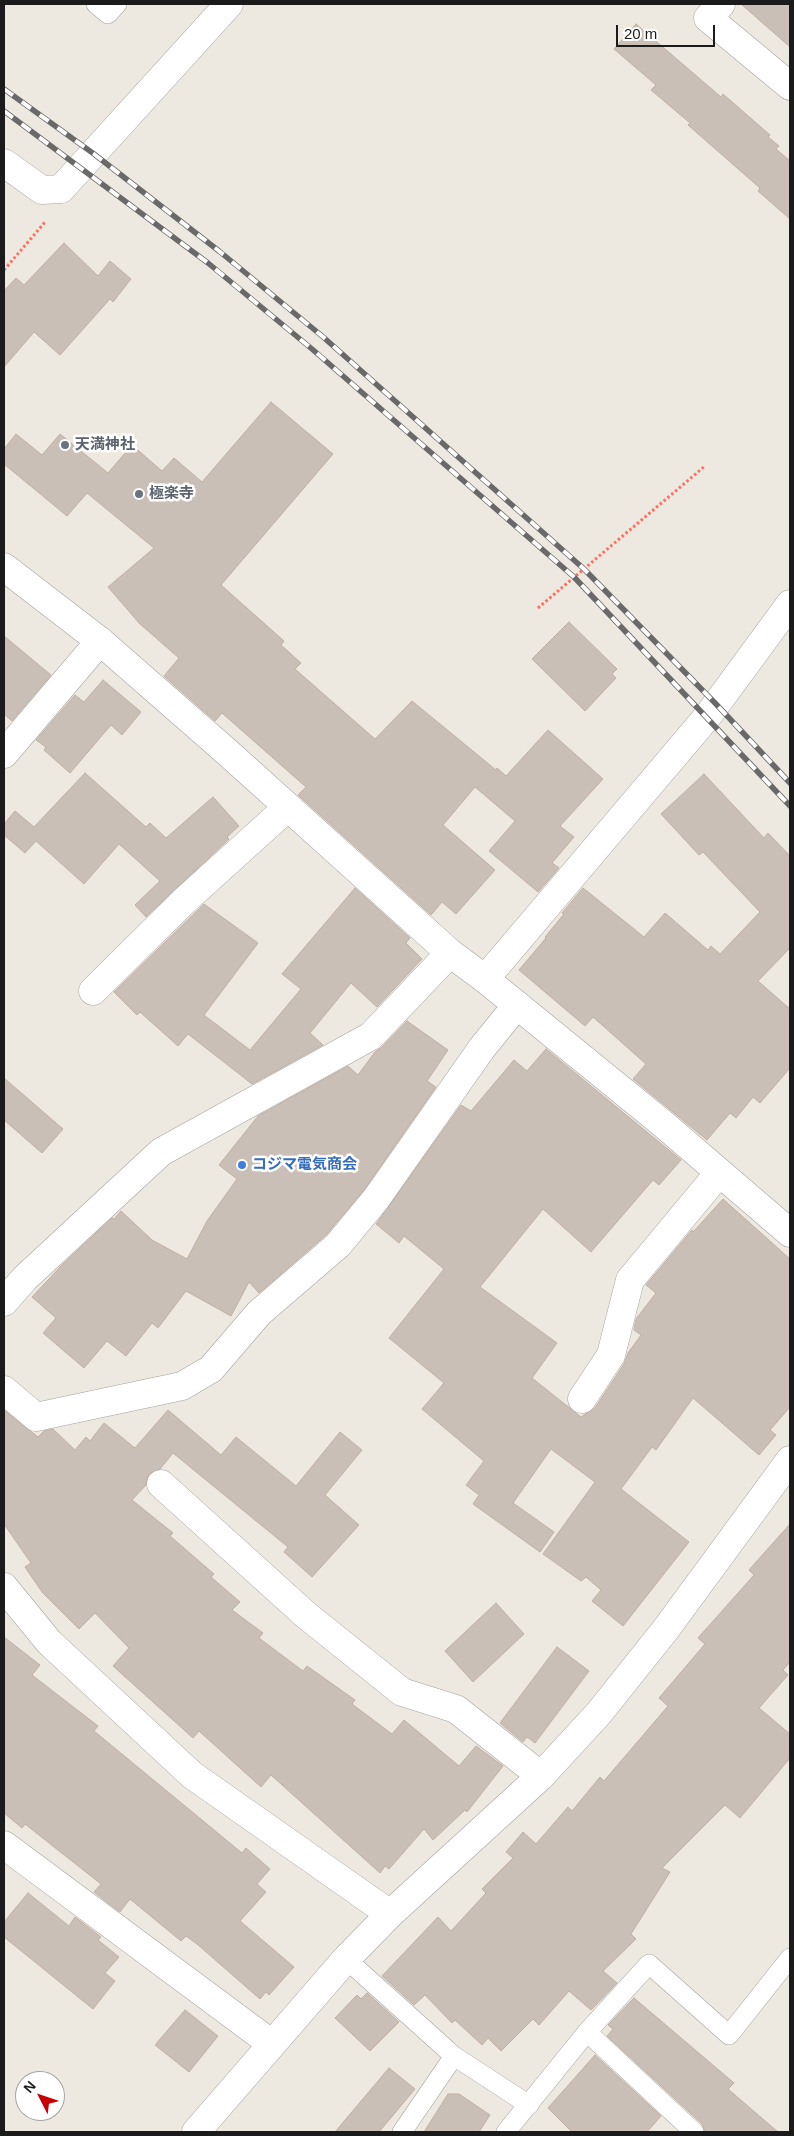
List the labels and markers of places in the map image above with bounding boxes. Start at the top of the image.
place label: 天満神社 [75,436,135,454]
marker: 天満神社 [59,439,71,451]
place label: 極楽寺 [149,485,194,503]
marker: 極楽寺 [133,488,145,500]
place label: コジマ電気商会 [252,1156,357,1174]
marker: コジマ電気商会 [236,1159,248,1171]

